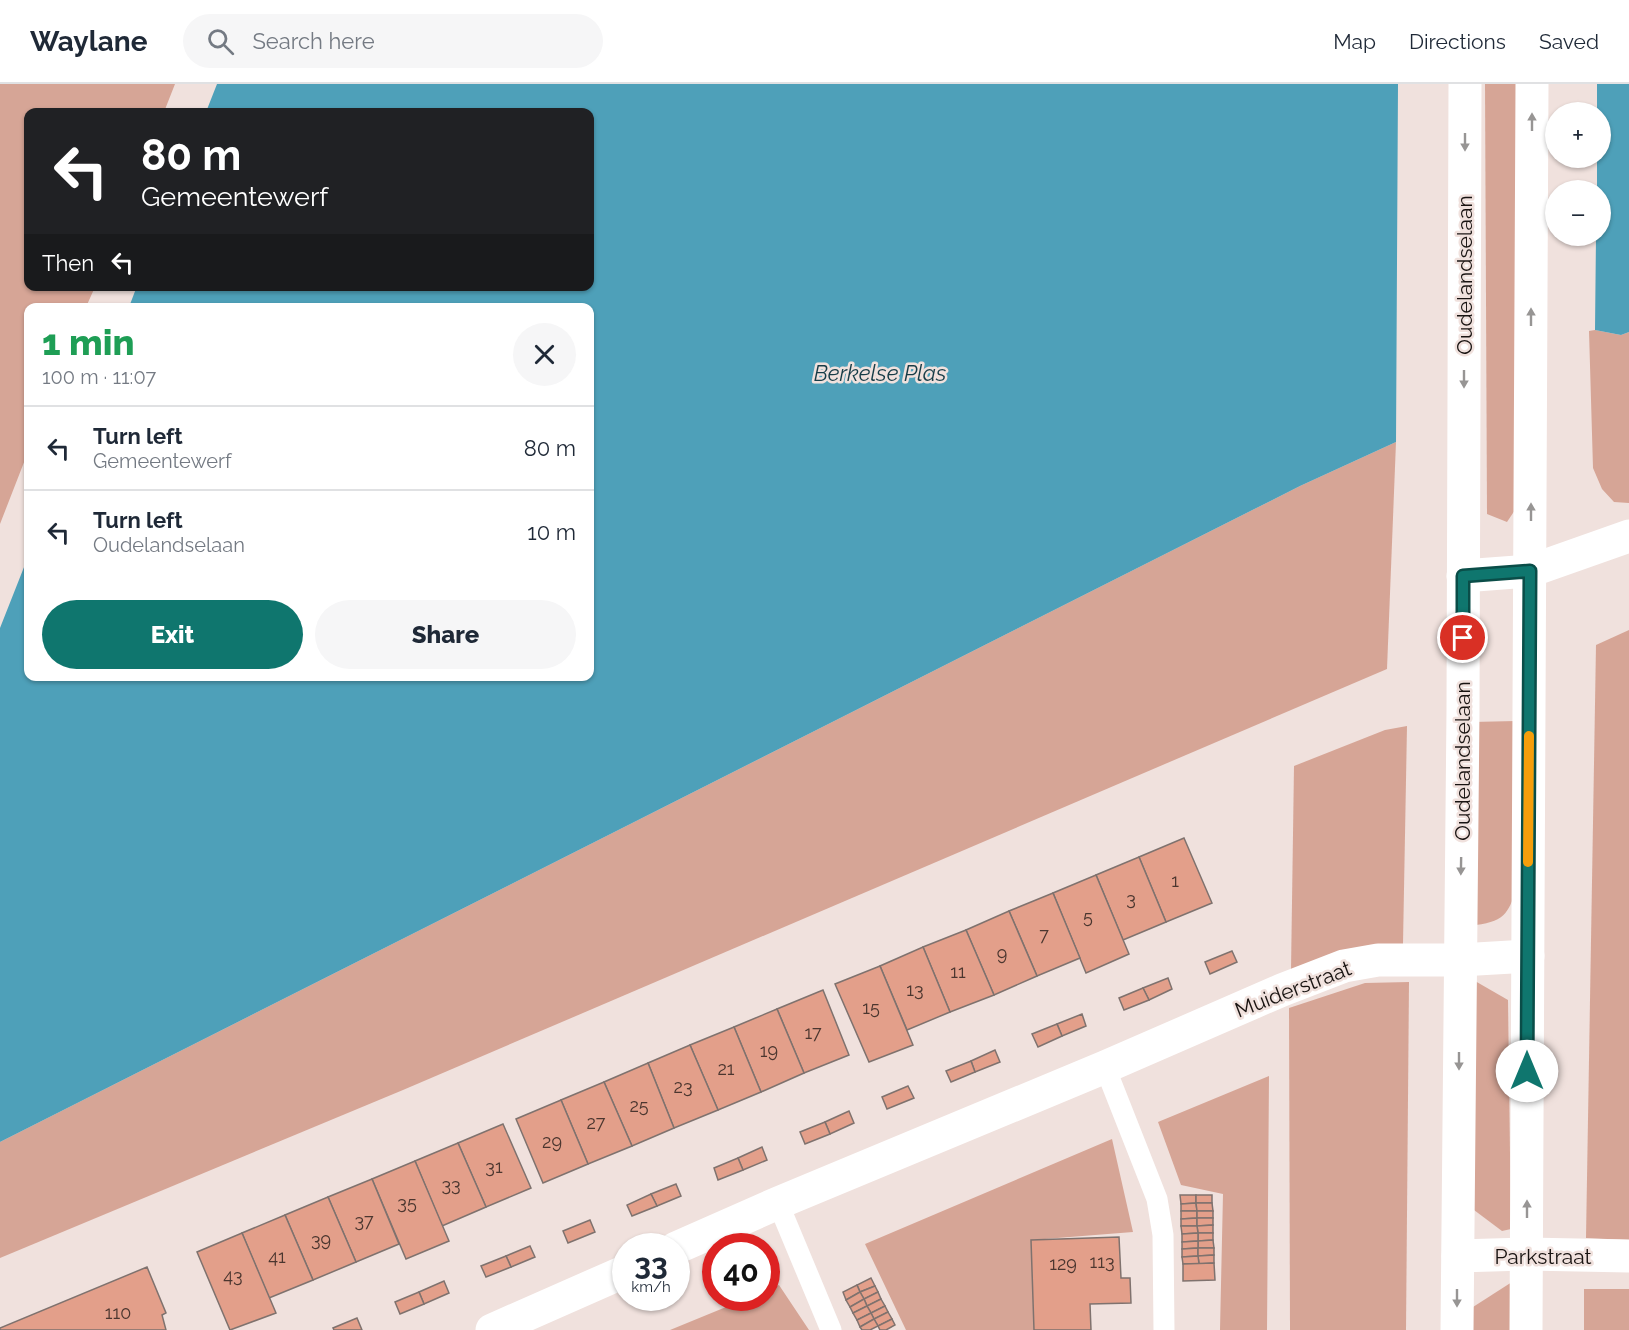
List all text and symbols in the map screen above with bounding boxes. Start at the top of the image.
search box [183,14,603,68]
text: Waylane [30,25,147,58]
icon: search [204,25,237,58]
text: Search here [252,28,375,54]
text: Map [1333,29,1376,54]
text: Directions [1409,29,1506,54]
text: Saved [1539,29,1599,54]
map controls [1545,102,1611,246]
button: + [1545,102,1611,168]
one-way arrow [1527,113,1537,132]
text: 80 m [141,131,241,180]
icon: left [42,132,120,210]
one-way arrow [1460,133,1470,152]
button: − [1545,180,1611,246]
text: Gemeentewerf [141,181,328,212]
street label: Oudelandselaan [1452,195,1477,355]
icon: left [106,246,139,279]
text: Then [42,250,94,276]
one-way arrow [1526,308,1536,327]
text: 1 min [42,321,134,363]
button: close [513,323,576,386]
water label: Berkelse Plas [814,360,946,386]
text: 100 m · 11:07 [42,365,156,389]
one-way arrow [1459,370,1469,389]
text: Turn left [93,423,183,449]
icon: left [42,432,75,465]
text: 80 m [524,435,576,461]
text: Gemeentewerf [93,449,232,473]
one-way arrow [1526,503,1536,522]
text: Turn left [93,507,183,533]
icon: left [42,516,75,549]
text: 10 m [527,519,576,545]
text: Oudelandselaan [93,533,245,557]
button: Exit [42,600,303,669]
button: Share [315,600,576,669]
pin [1437,612,1488,663]
icon: arrive [1446,621,1479,654]
street label: Oudelandselaan [1450,681,1475,841]
one-way arrow [1456,856,1466,875]
house number: 1 [1171,870,1179,891]
house number: 3 [1126,888,1136,909]
house number: 5 [1083,906,1093,927]
house number: 7 [1039,924,1049,945]
house number: 9 [997,943,1007,964]
street label: Muiderstraat [1231,955,1355,1023]
house number: 11 [950,961,966,982]
house number: 13 [906,979,924,1000]
house number: 15 [862,997,880,1018]
house number: 17 [804,1022,822,1043]
position arrow [1495,1039,1559,1103]
house number: 19 [760,1040,778,1061]
one-way arrow [1454,1051,1464,1070]
house number: 21 [717,1058,735,1079]
house number: 23 [674,1076,693,1097]
house number: 25 [629,1095,649,1116]
house number: 27 [586,1112,606,1133]
house number: 29 [542,1131,562,1152]
house number: 31 [485,1156,503,1177]
house number: 33 [441,1174,461,1195]
house number: 35 [397,1192,417,1213]
one-way arrow [1522,1199,1532,1218]
house number: 37 [354,1210,374,1231]
house number: 39 [311,1229,331,1250]
speed limit sign: 40 [702,1233,780,1311]
street label: Parkstraat [1494,1244,1592,1269]
house number: 41 [268,1246,286,1267]
text: 33 [634,1247,668,1282]
house number: 113 [1089,1251,1115,1272]
house number: 129 [1049,1253,1077,1274]
house number: 43 [223,1265,243,1286]
text: km/h [631,1278,671,1296]
one-way arrow [1452,1288,1462,1307]
house number: 110 [105,1302,131,1323]

